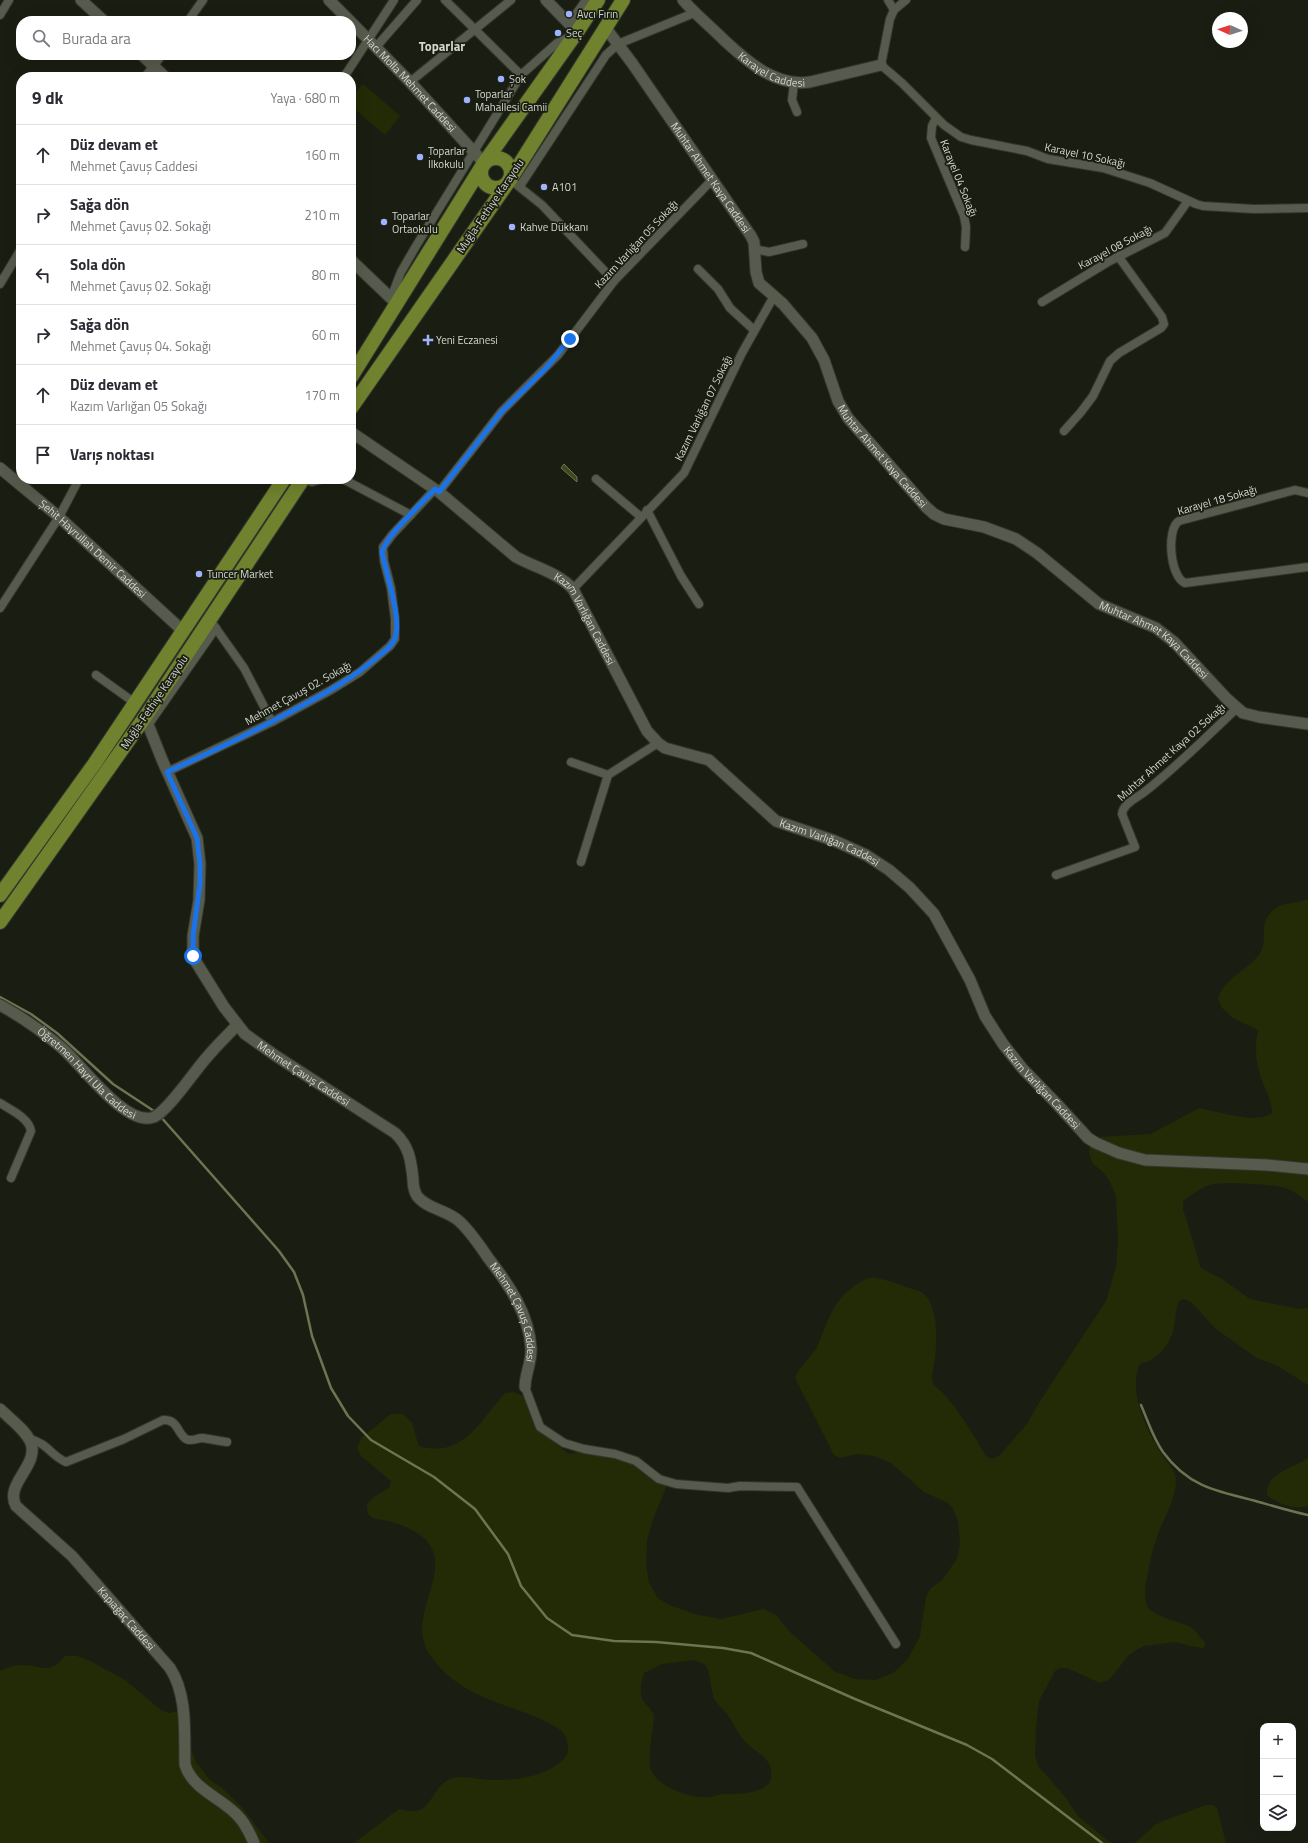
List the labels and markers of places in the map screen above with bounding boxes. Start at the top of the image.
place label: Avcı Fırın [577,6,618,22]
marker: Avcı Fırın [564,9,574,19]
place label: Seç [566,25,583,41]
marker: Seç [553,28,563,38]
place label: Şok [509,71,527,87]
marker: Şok [496,74,506,84]
place label: Toparlar Mahallesi Camii [475,86,547,115]
marker: Toparlar Mahallesi Camii [462,95,472,105]
place label: Toparlar İlkokulu [428,143,466,172]
marker: Toparlar İlkokulu [415,152,425,162]
place label: A101 [552,179,577,195]
marker: A101 [539,182,549,192]
place label: Toparlar Ortaokulu [392,208,438,237]
marker: Toparlar Ortaokulu [379,217,389,227]
place label: Kahve Dükkanı [520,219,588,235]
marker: Kahve Dükkanı [507,222,517,232]
place label: Yeni Eczanesi [436,332,498,348]
marker: Yeni Eczanesi [423,335,433,345]
place label: Tuncer Market [207,566,273,582]
marker: Tuncer Market [194,569,204,579]

